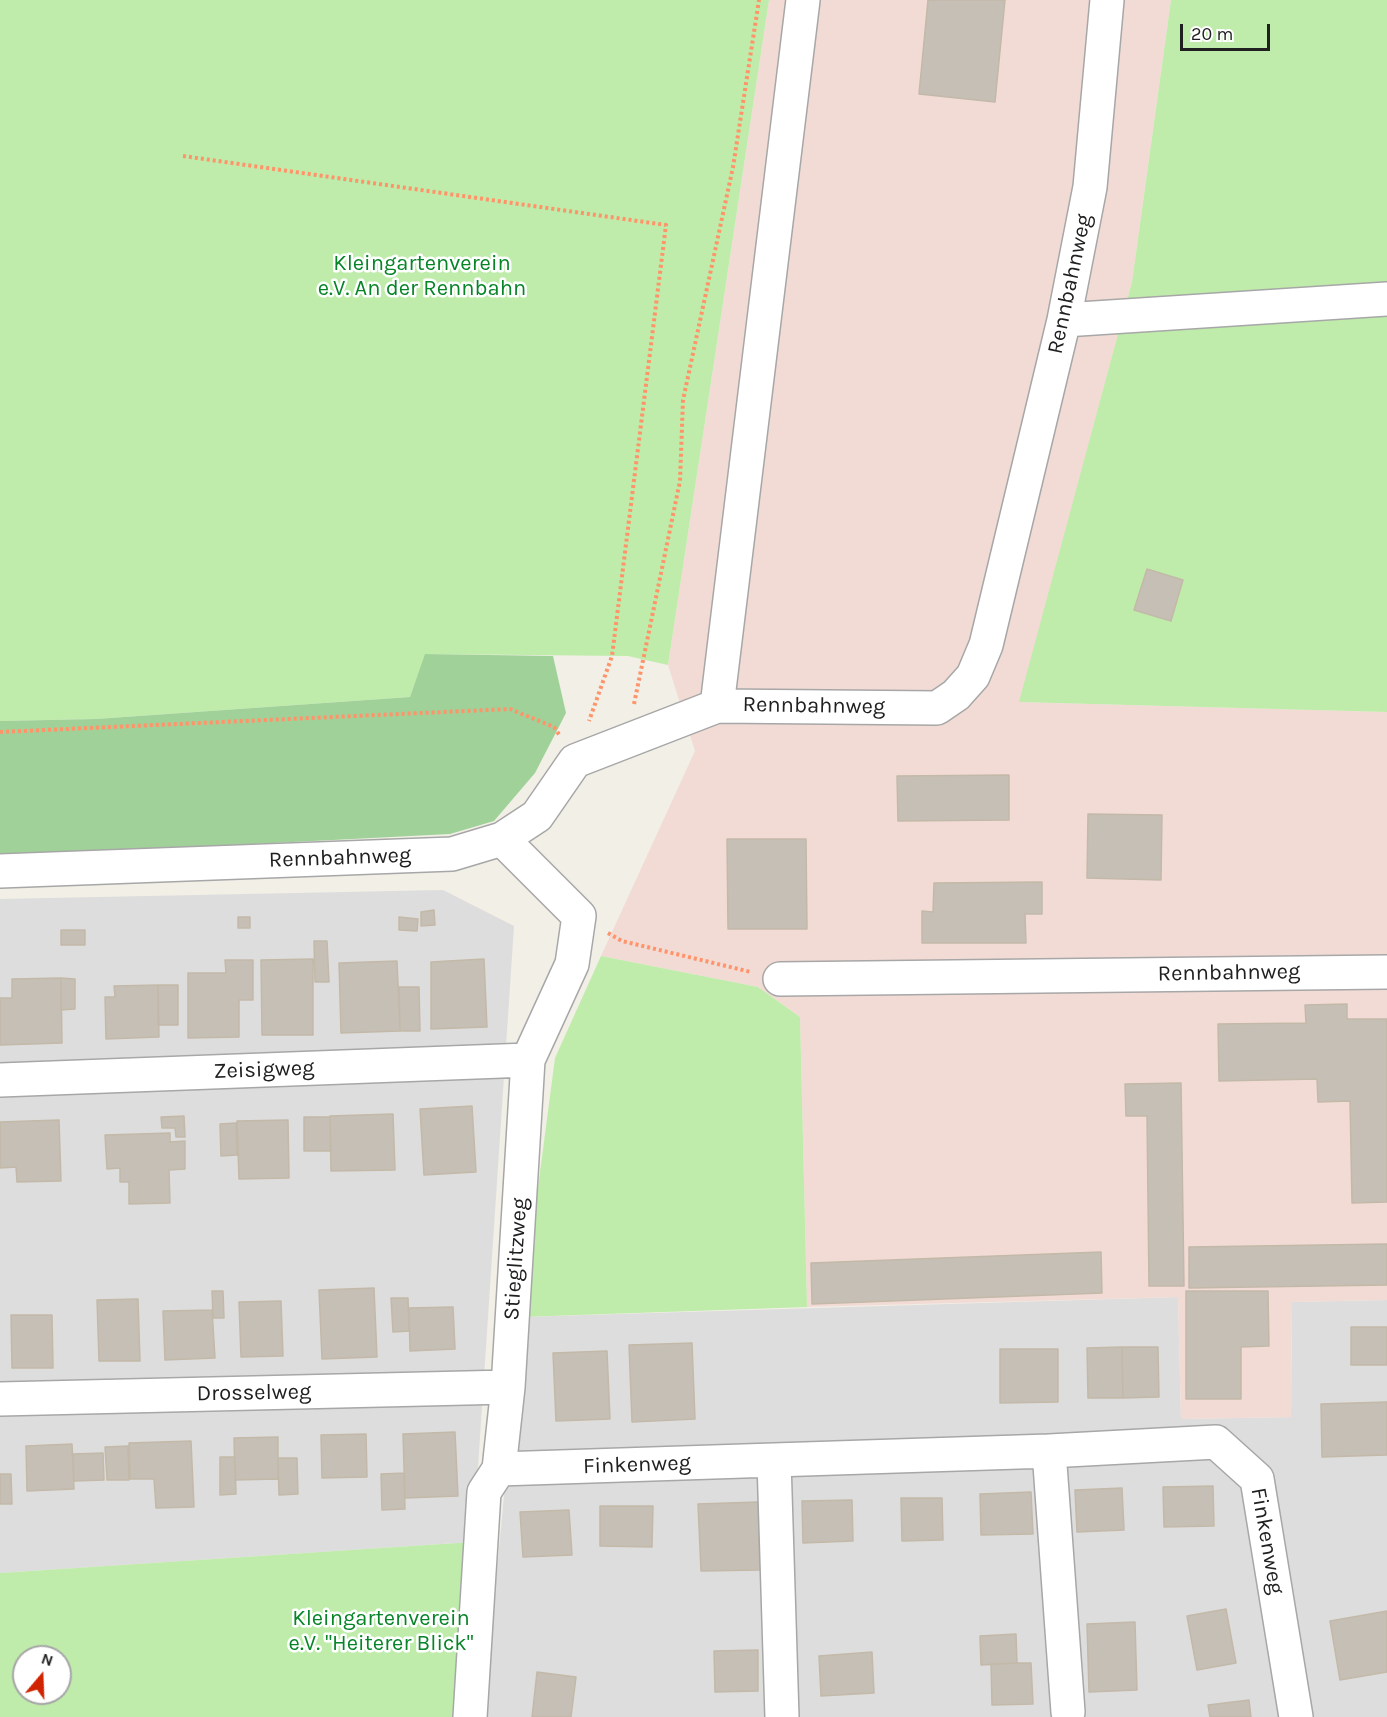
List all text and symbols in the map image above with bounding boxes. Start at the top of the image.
scale bar [1183,12,1273,50]
text: 20 m [1191,23,1233,45]
street label: Rennbahnweg [1042,211,1098,357]
park label: Kleingartenverein e.V. An der Rennbahn [318,251,526,302]
street label: Rennbahnweg [742,692,886,720]
street label: Rennbahnweg [268,842,412,874]
street label: Rennbahnweg [1157,959,1301,987]
street label: Zeisigweg [213,1055,315,1085]
street label: Stieglitzweg [499,1197,533,1321]
street label: Drosselweg [196,1379,312,1407]
street label: Finkenweg [583,1450,691,1480]
street label: Finkenweg [1245,1486,1289,1596]
park label: Kleingartenverein e.V. "Heiterer Blick" [289,1606,473,1658]
north arrow [12,1645,72,1705]
text: N [39,1649,56,1670]

